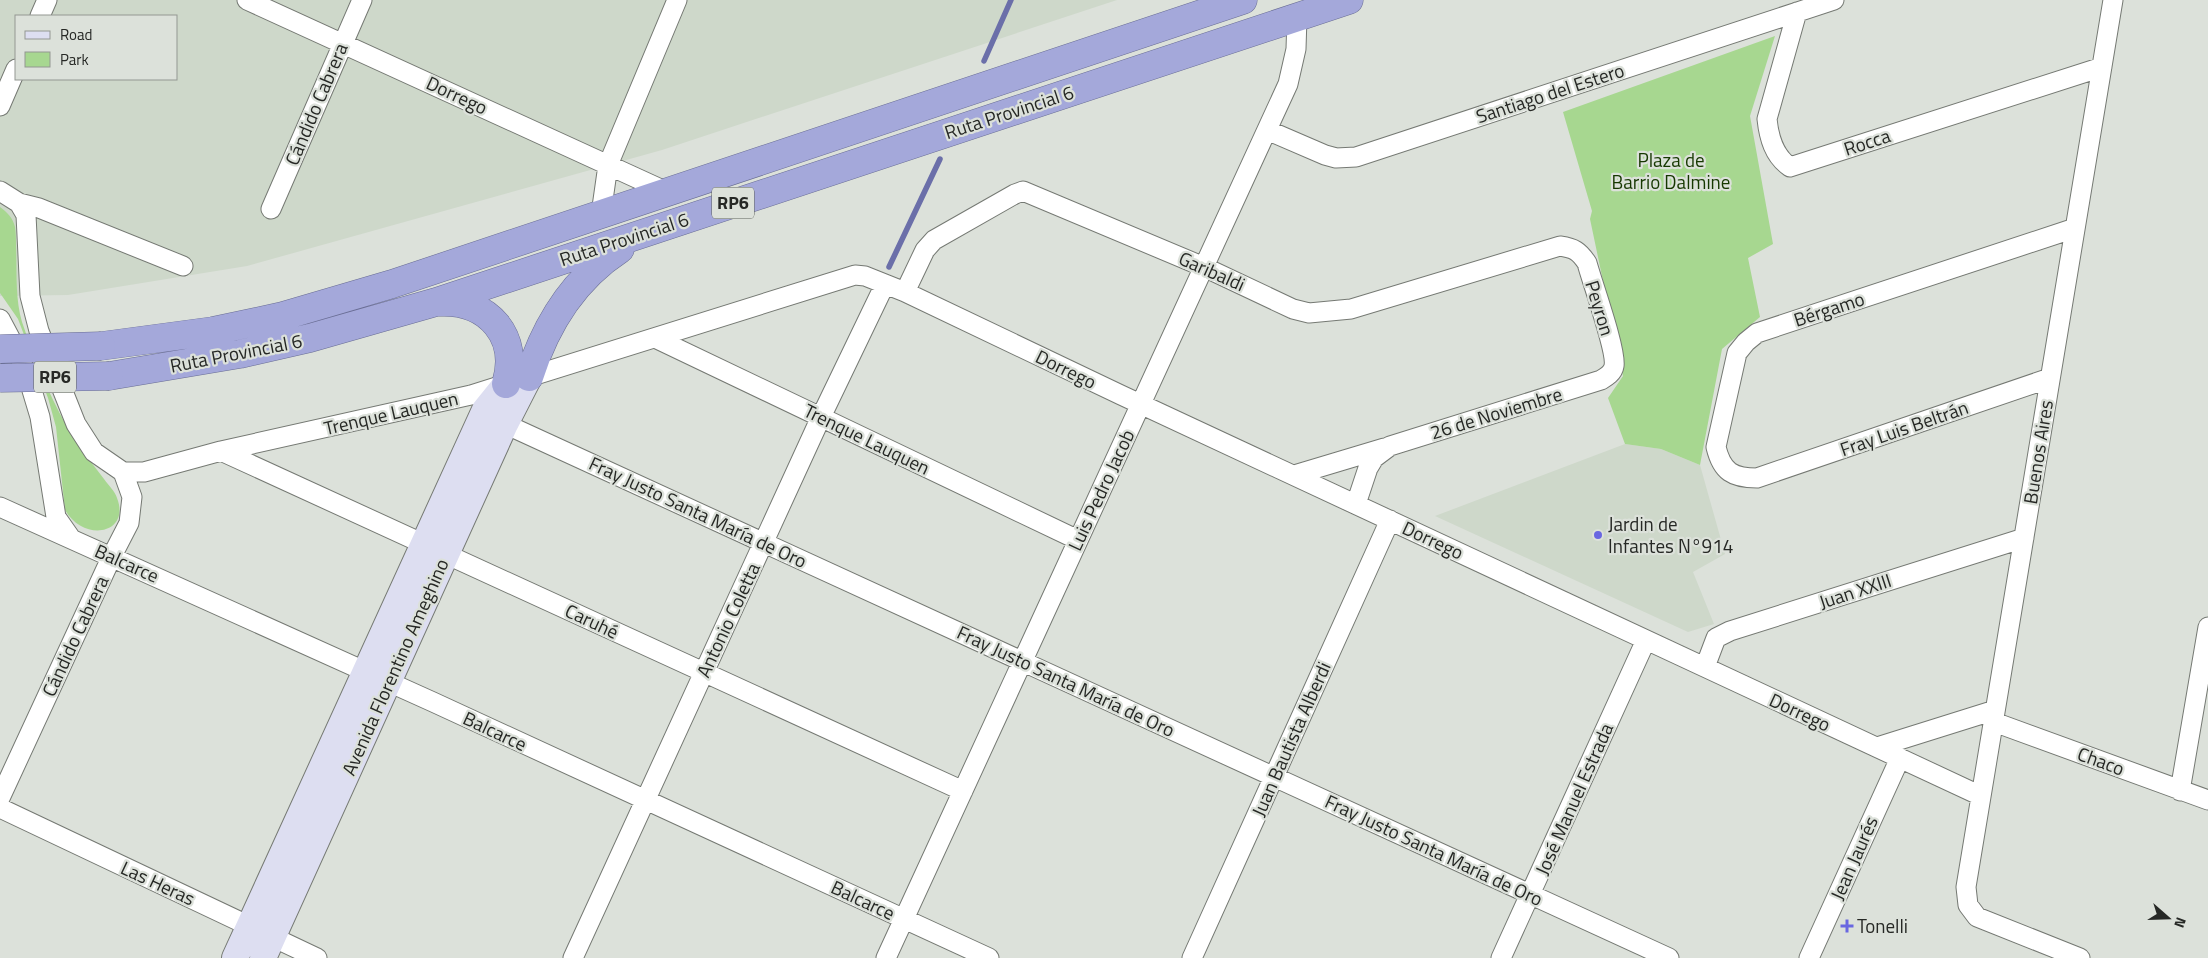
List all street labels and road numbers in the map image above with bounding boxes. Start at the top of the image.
street label: Cándido Cabrera [277,38,355,170]
street label: Santiago del Estero [1472,55,1628,130]
street label: Dorrego [422,68,493,121]
street label: Ruta Provincial 6 [941,77,1077,146]
street label: Rocca [1840,120,1894,163]
road number: RP6 [712,188,754,218]
street label: Ruta Provincial 6 [556,204,692,273]
street label: Garibaldi [1174,243,1250,298]
street label: Peyron [1578,277,1623,339]
street label: Bérgamo [1790,283,1868,334]
street label: Ruta Provincial 6 [167,325,305,380]
street label: Dorrego [1031,341,1102,396]
road number: RP6 [34,362,76,392]
street label: 26 de Noviembre [1426,379,1565,446]
street label: Trenque Lauquen [321,383,461,442]
street label: Fray Luis Beltrán [1836,392,1972,463]
street label: Trenque Lauquen [799,395,935,482]
street label: Buenos Aires [2015,398,2060,506]
street label: Luis Pedro Jacob [1060,424,1141,555]
street label: Fray Justo Santa María de Oro [585,448,812,575]
street label: Dorrego [1398,513,1469,566]
street label: Balcarce [90,536,164,590]
street label: Avenida Florentino Ameghino [334,554,456,780]
street label: Antonio Coletta [688,557,767,682]
street label: Juan XXIII [1815,565,1895,616]
street label: Cándido Cabrera [34,570,115,701]
street label: Caruhé [561,596,624,646]
street label: Fray Justo Santa María de Oro [953,617,1180,744]
street label: Juan Bautista Alberdi [1243,657,1338,821]
street label: Dorrego [1765,685,1836,738]
street label: Balcarce [458,703,532,758]
street label: José Manuel Estrada [1527,718,1620,879]
street label: Chaco [2074,739,2129,782]
street label: Fray Justo Santa María de Oro [1321,786,1548,913]
street label: Jean Jaurés [1822,811,1885,904]
street label: Las Heras [116,853,200,912]
street label: Balcarce [826,872,900,927]

